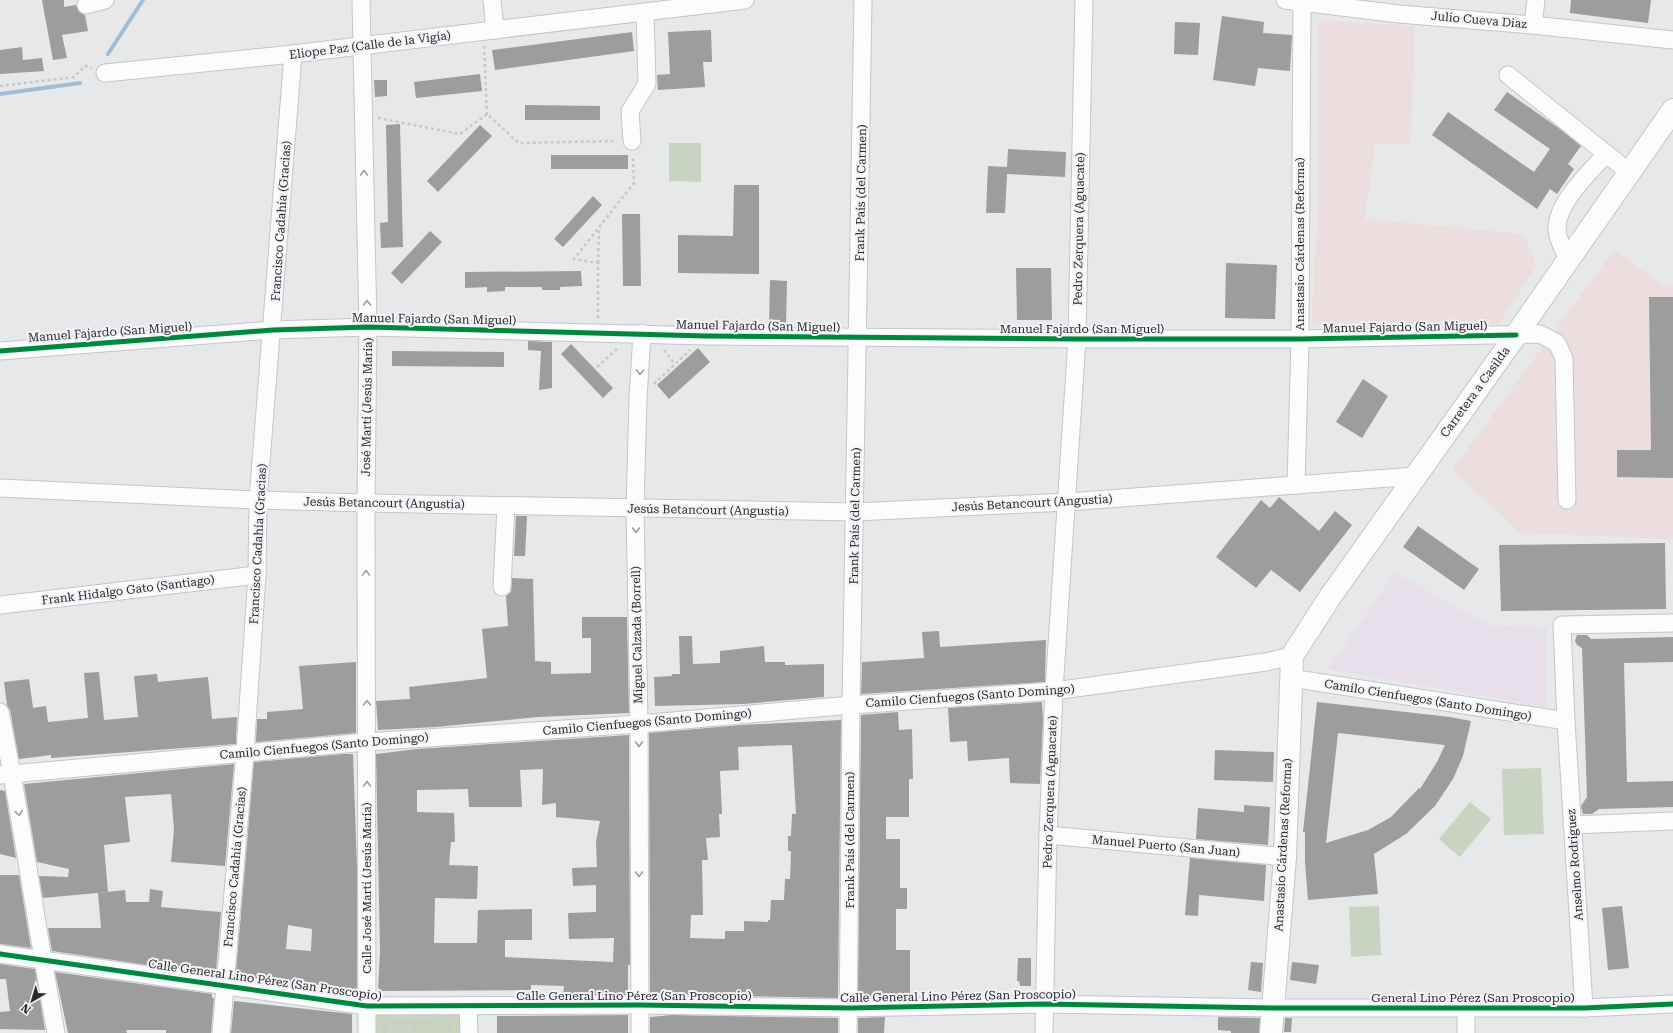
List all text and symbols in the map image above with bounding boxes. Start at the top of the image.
street label: Julio Cueva Diaz [1430,9,1528,31]
street label: Eliope Paz (Calle de la Vigía) [288,28,452,62]
street label: Frank País (del Carmen) [853,124,869,262]
street label: Francisco Cadahía (Gracias) [268,140,294,302]
street label: Pedro Zerquera (Aguacate) [1071,152,1087,306]
street label: Anastasio Cárdenas (Reforma) [1293,157,1307,331]
one-way arrow [360,170,368,176]
one-way arrow [363,300,371,306]
street label: Manuel Fajardo (San Miguel) [352,311,516,327]
street label: Manuel Fajardo (San Miguel) [676,318,840,334]
street label: Manuel Fajardo (San Miguel) [27,319,193,345]
street label: Manuel Fajardo (San Miguel) [1323,319,1487,335]
street label: Manuel Fajardo (San Miguel) [1000,322,1164,336]
street label: José Martí (Jesús María) [359,337,375,477]
street label: Carretera a Casilda [1437,343,1513,440]
one-way arrow [635,369,644,375]
street label: Frank País (del Carmen) [847,447,863,585]
street label: Francisco Cadahía (Gracias) [247,463,269,625]
street label: Jesús Betancourt (Angustia) [951,492,1113,514]
street label: Jesús Betancourt (Angustia) [303,495,465,511]
street label: Jesús Betancourt (Angustia) [627,502,789,518]
one-way arrow [632,527,640,533]
street label: Miguel Calzada (Borrell) [629,566,645,704]
one-way arrow [362,570,370,576]
street label: Frank Hidalgo Gato (Santiago) [41,572,215,608]
street label: Camilo Cienfuegos (Santo Domingo) [1323,677,1533,723]
street label: Camilo Cienfuegos (Santo Domingo) [865,682,1075,710]
one-way arrow [363,700,371,706]
street label: Camilo Cienfuegos (Santo Domingo) [542,706,752,738]
street label: Pedro Zerquera (Aguacate) [1040,715,1060,869]
street label: Camilo Cienfuegos (Santo Domingo) [219,730,429,762]
one-way arrow [635,741,643,747]
street label: Anastasio Cárdenas (Reforma) [1271,758,1295,932]
street label: Frank País (del Carmen) [843,771,857,909]
one-way arrow [363,781,371,787]
street label: Francisco Cadahía (Gracias) [221,786,249,948]
street label: Calle José Martí (Jesús María) [360,802,374,974]
street label: Anselmo Rodríguez [1564,808,1586,921]
one-way arrow [14,810,23,816]
street label: Manuel Puerto (San Juan) [1091,833,1241,859]
one-way arrow [635,871,643,877]
street label: Calle General Lino Pérez (San Proscopio) [147,957,383,1003]
north arrow [12,981,52,1021]
street label: Calle General Lino Pérez (San Proscopio) [840,987,1076,1005]
street label: Calle General Lino Pérez (San Proscopio) [516,989,752,1003]
street label: General Lino Pérez (San Proscopio) [1371,991,1575,1005]
text: N [18,1000,33,1016]

